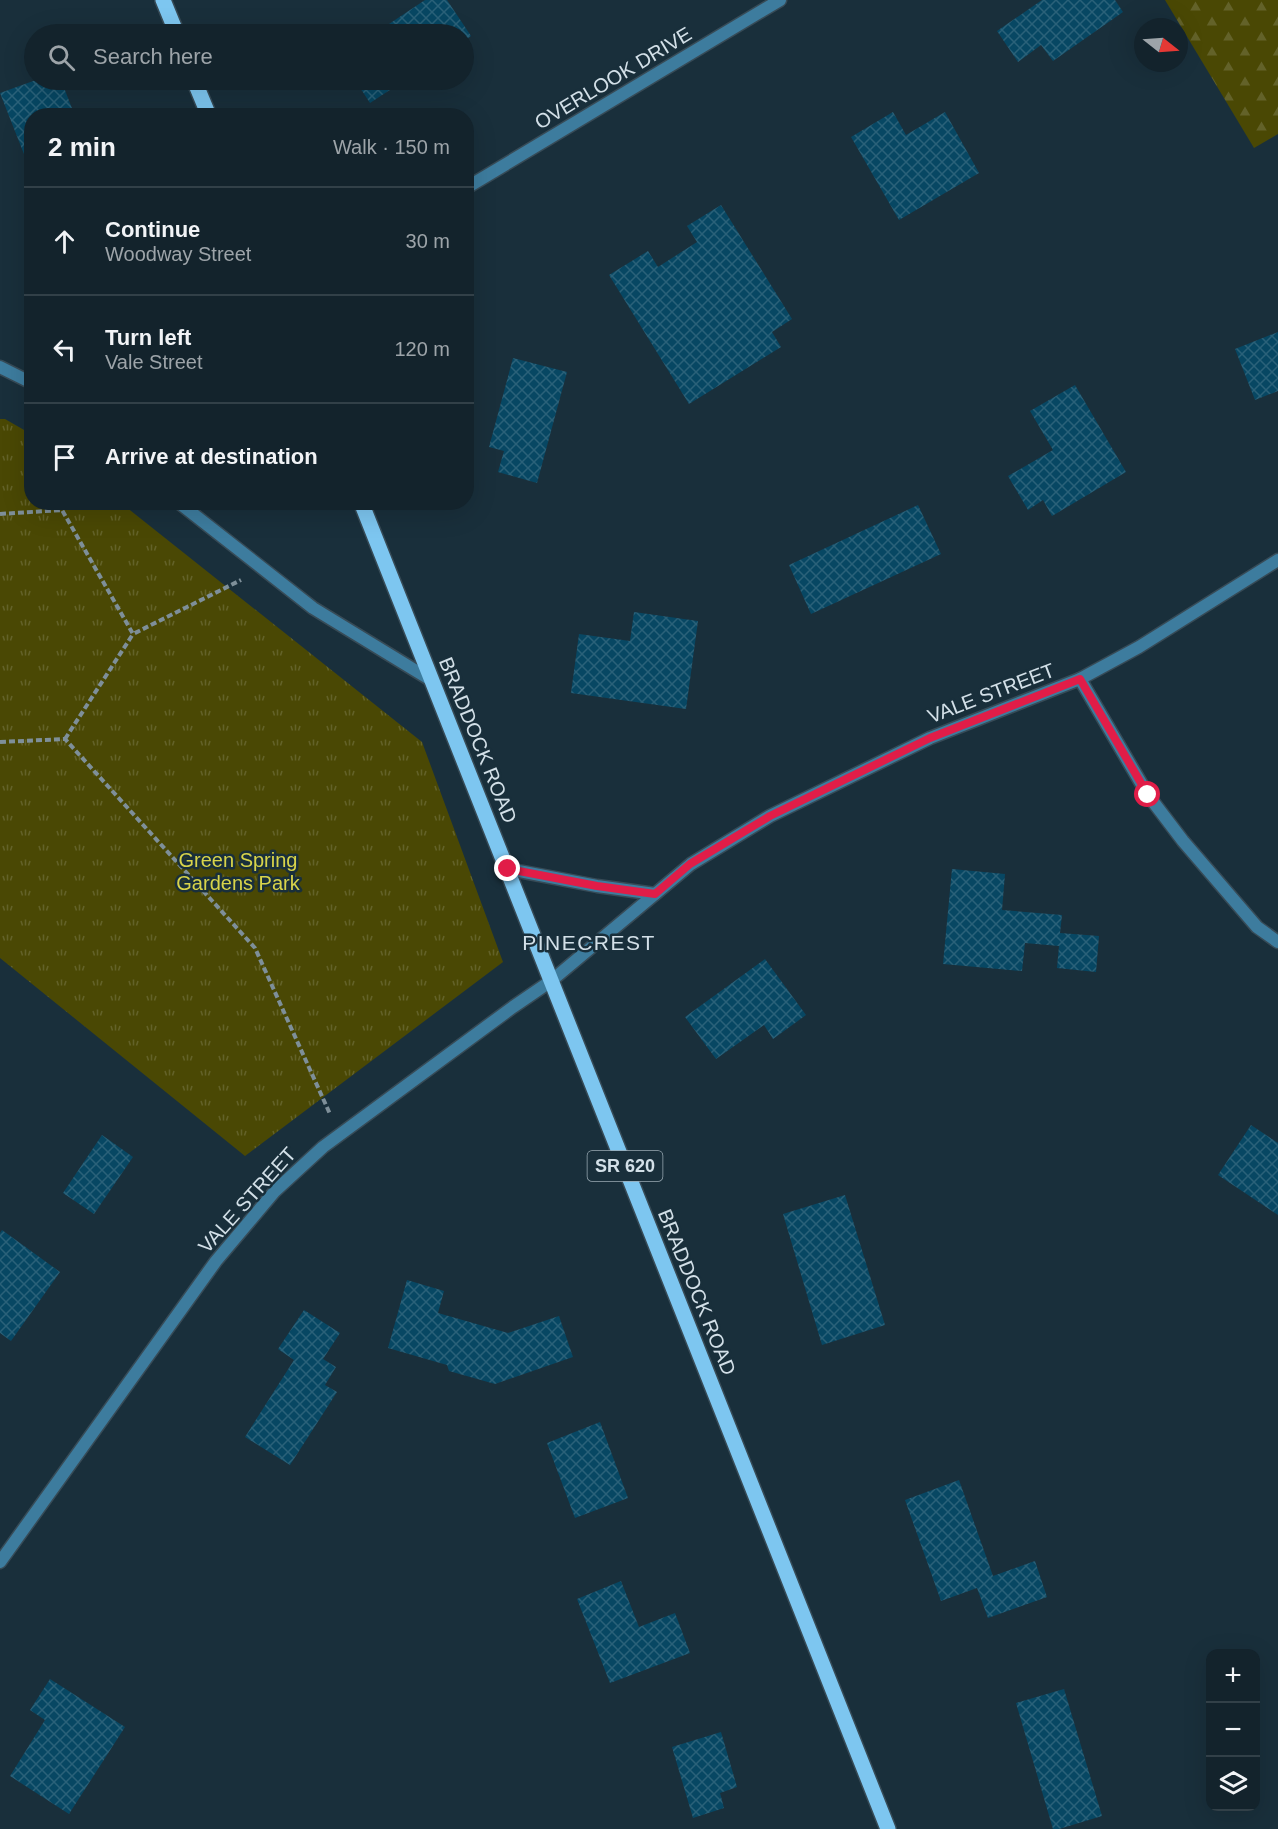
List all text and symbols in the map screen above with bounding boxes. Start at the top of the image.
north arrow [1134,18,1188,72]
street label: OVERLOOK DRIVE [531,22,695,134]
search box [24,24,474,90]
icon: search [45,41,78,74]
text: Search here [93,44,213,69]
text: 2 min [48,132,116,162]
text: Walk · 150 m [333,136,450,158]
text: Continue [105,217,200,242]
icon: ahead [48,225,81,258]
text: 30 m [406,230,450,252]
text: Woodway Street [105,243,251,265]
text: Turn left [105,325,191,350]
icon: left [48,333,81,366]
text: 120 m [394,338,450,360]
text: Vale Street [105,351,202,373]
icon: arrive [48,441,81,474]
text: Arrive at destination [105,444,318,469]
street label: BRADDOCK ROAD [435,654,521,826]
street label: VALE STREET [924,659,1058,727]
route start [1134,781,1160,807]
park label: Green Spring Gardens Park [176,849,301,894]
route end [494,855,520,881]
district label: PINECREST [522,931,656,954]
street label: VALE STREET [194,1143,300,1257]
road number: SR 620 [588,1151,662,1181]
street label: BRADDOCK ROAD [654,1206,740,1378]
map controls [1206,1649,1260,1811]
button: + [1206,1649,1260,1703]
button: − [1206,1703,1260,1757]
button: layers [1206,1757,1260,1811]

